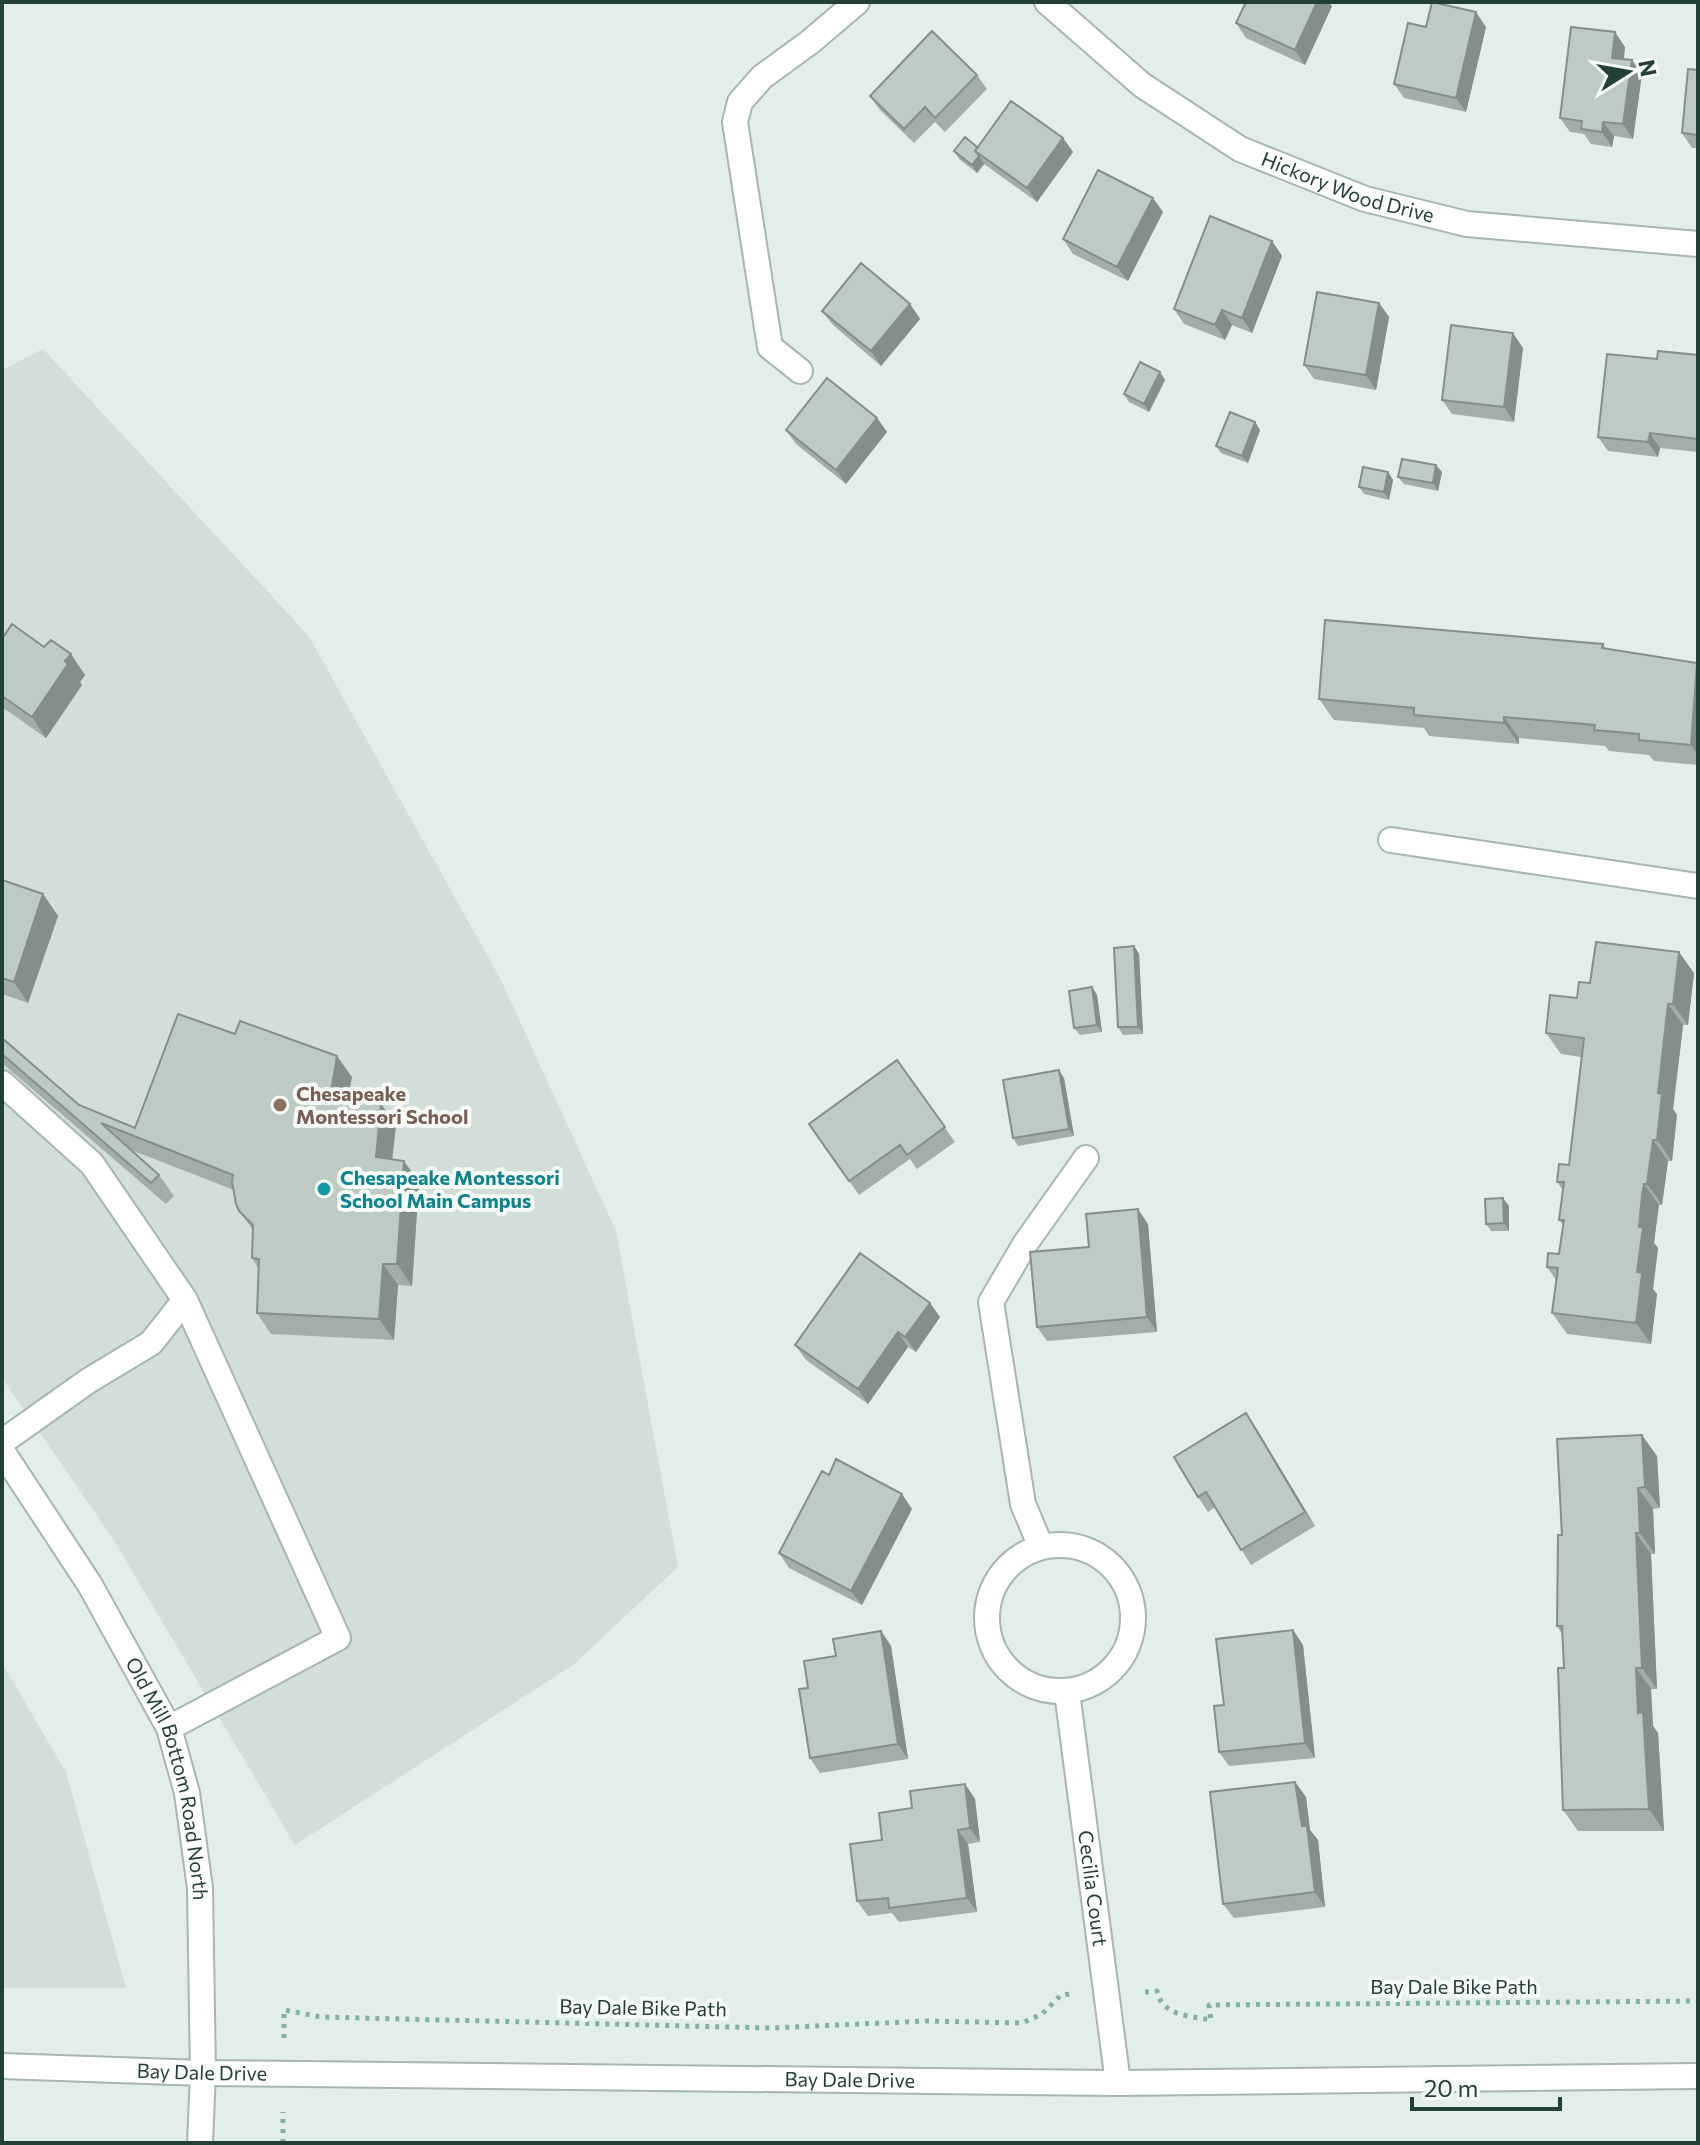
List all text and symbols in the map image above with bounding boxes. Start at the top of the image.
north arrow [1588,32,1668,112]
text: N [1633,57,1663,79]
street label: Hickory Wood Drive [1258,146,1437,227]
place label: Chesapeake Montessori School [296,1081,468,1128]
marker: Chesapeake Montessori School [271,1096,289,1114]
place label: Chesapeake Montessori School Main Campus [340,1165,560,1212]
marker: Chesapeake Montessori School Main Campus [315,1180,333,1198]
street label: Old Mill Bottom Road North [121,1653,213,1901]
street label: Cecilia Court [1074,1829,1113,1948]
street label: Bay Dale Bike Path [1370,1974,1538,1998]
street label: Bay Dale Bike Path [559,1994,727,2020]
street label: Bay Dale Drive [136,2058,267,2085]
scale bar [1412,2061,1560,2111]
street label: Bay Dale Drive [785,2066,915,2092]
text: 20 m [1424,2073,1478,2102]

